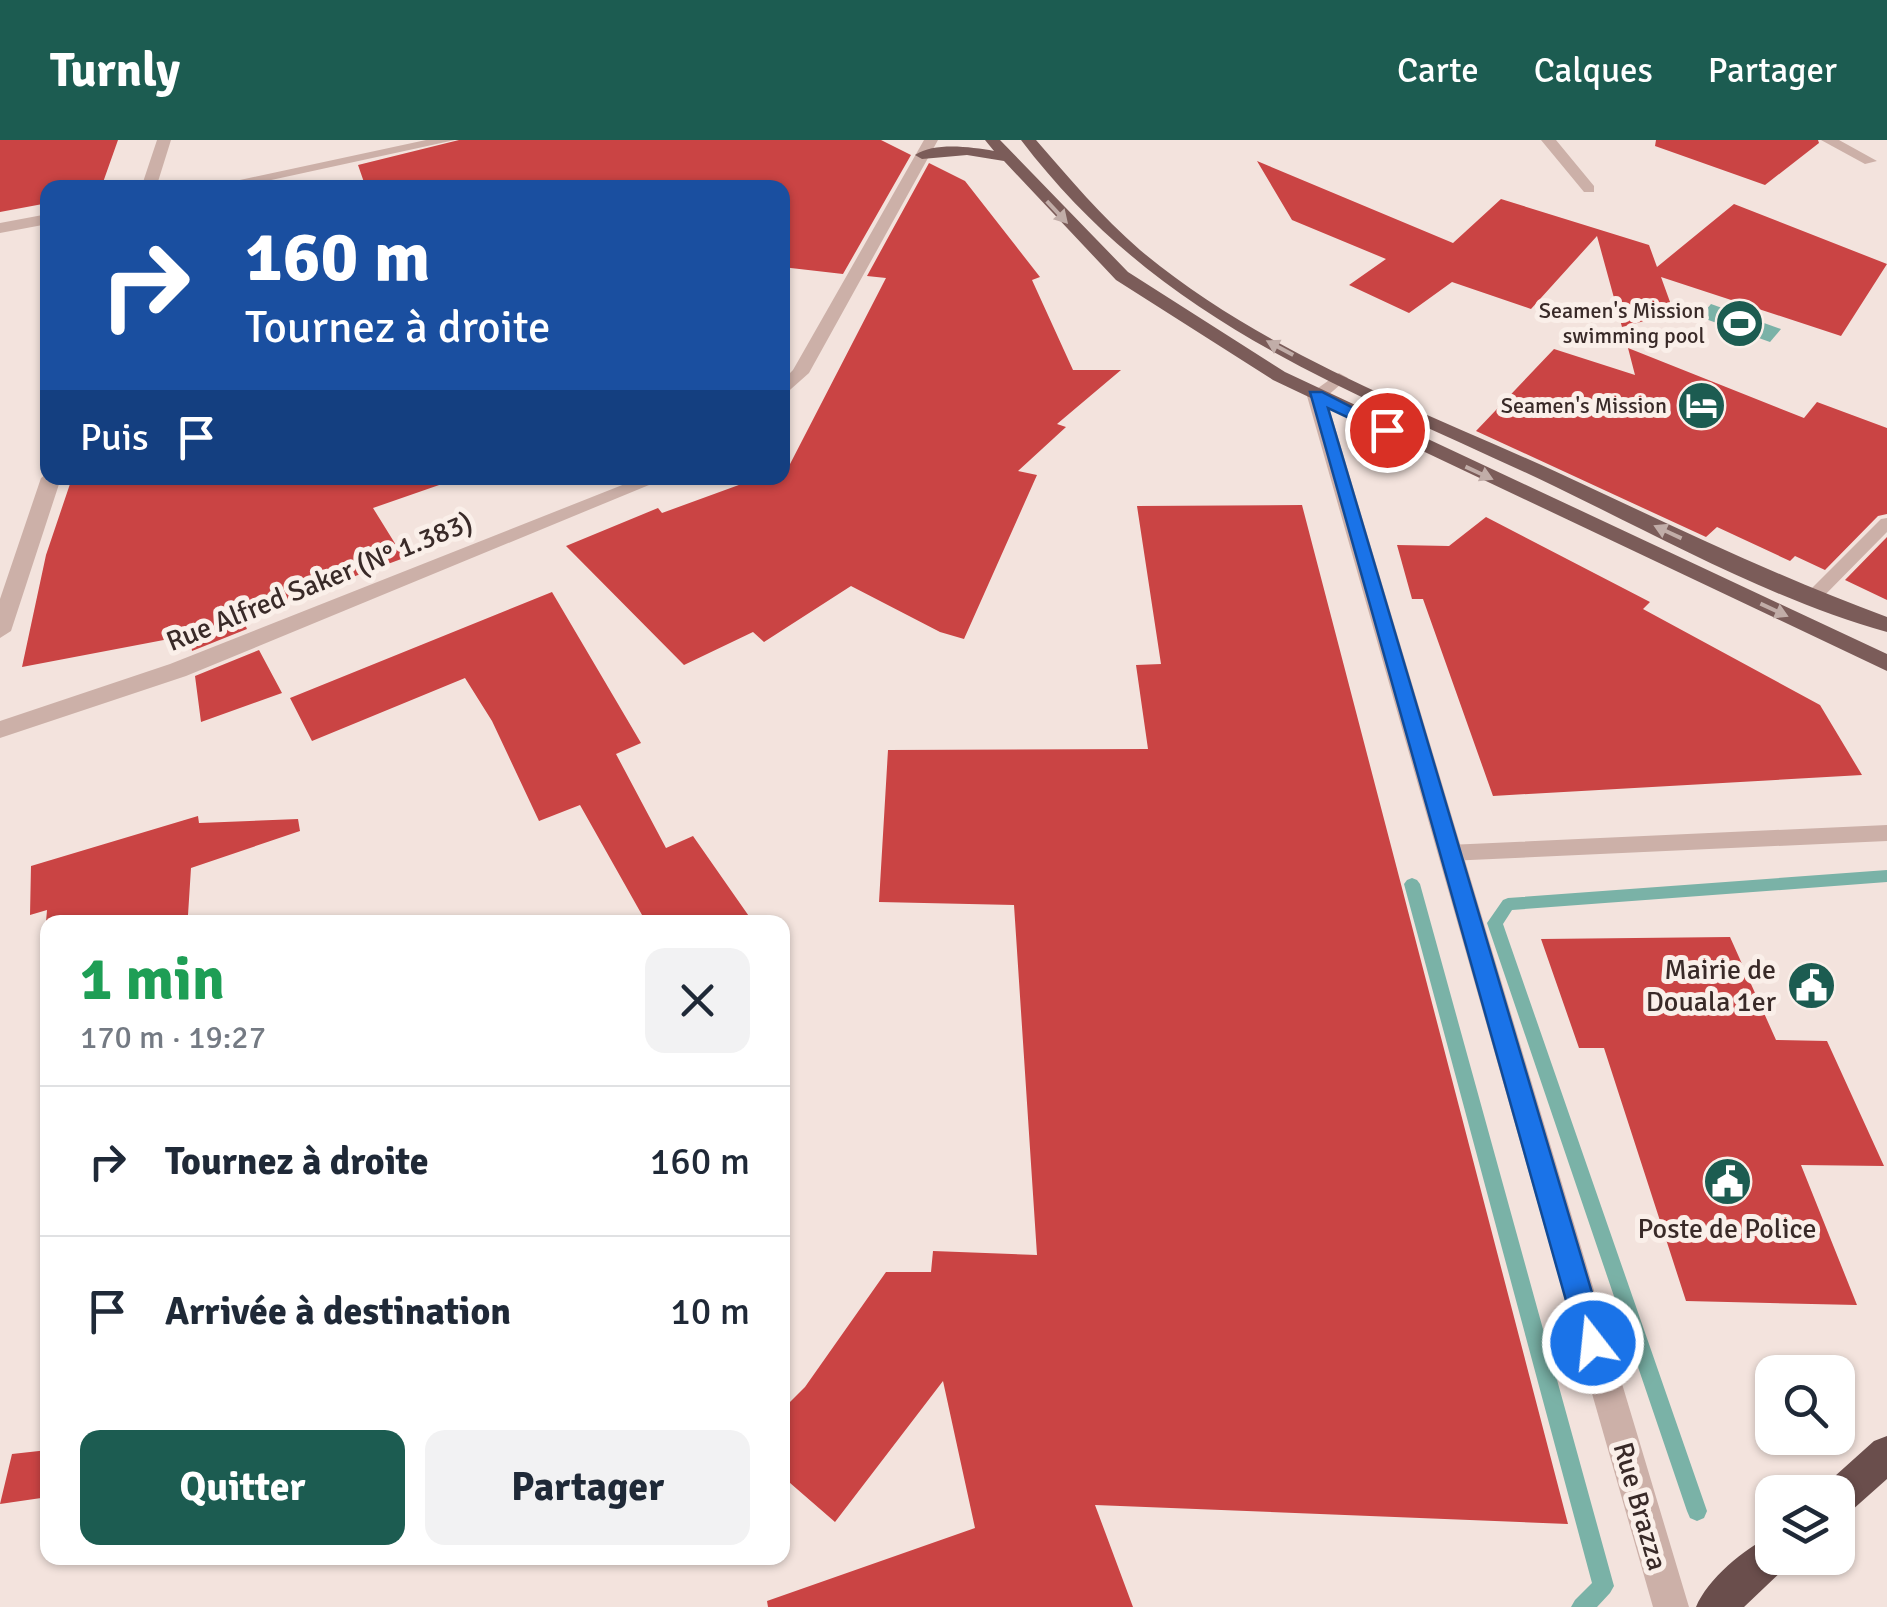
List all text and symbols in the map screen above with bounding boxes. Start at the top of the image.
text: Turnly [50,41,180,100]
text: Carte [1397,49,1479,92]
text: Calques [1534,49,1653,92]
text: Partager [1708,49,1837,92]
one-way arrow [1045,200,1068,224]
text: 160 m [245,214,430,300]
icon: right [80,220,210,350]
place label: Seamen's Mission swimming pool [1539,297,1705,349]
sports icon: Seamen's Mission swimming pool [1714,297,1766,349]
text: Tournez à droite [245,300,551,355]
one-way arrow [1266,339,1295,356]
hotel icon: Seamen's Mission [1676,379,1728,431]
pin [1345,388,1430,473]
place label: Seamen's Mission [1501,392,1667,419]
icon: arrive [1360,403,1415,458]
icon: arrive [169,410,224,465]
text: Puis [80,414,149,461]
one-way arrow [1465,464,1494,481]
street label: Rue Alfred Saker (N° 1.383) [161,505,477,659]
one-way arrow [1654,524,1683,541]
one-way arrow [1760,602,1789,619]
text: 1 min [80,943,225,1017]
button: close [645,948,750,1053]
place label: Mairie de Douala 1er [1646,953,1777,1019]
public building icon: Mairie de Douala 1er [1785,959,1837,1011]
text: 170 m · 19:27 [80,1018,266,1057]
icon: right [80,1134,135,1189]
text: Tournez à droite [165,1138,429,1185]
text: 160 m [650,1138,750,1185]
public building icon: Poste de Police [1701,1155,1753,1207]
place label: Poste de Police [1637,1212,1817,1246]
icon: arrive [80,1284,135,1339]
text: Arrivée à destination [165,1288,511,1335]
text: 10 m [670,1288,750,1335]
position arrow [1541,1291,1645,1395]
map controls [1755,1355,1855,1575]
button: search [1755,1355,1855,1455]
button: Quitter [80,1430,405,1545]
button: Partager [425,1430,750,1545]
street label: Rue Brazza [1606,1438,1675,1574]
button: layers [1755,1475,1855,1575]

